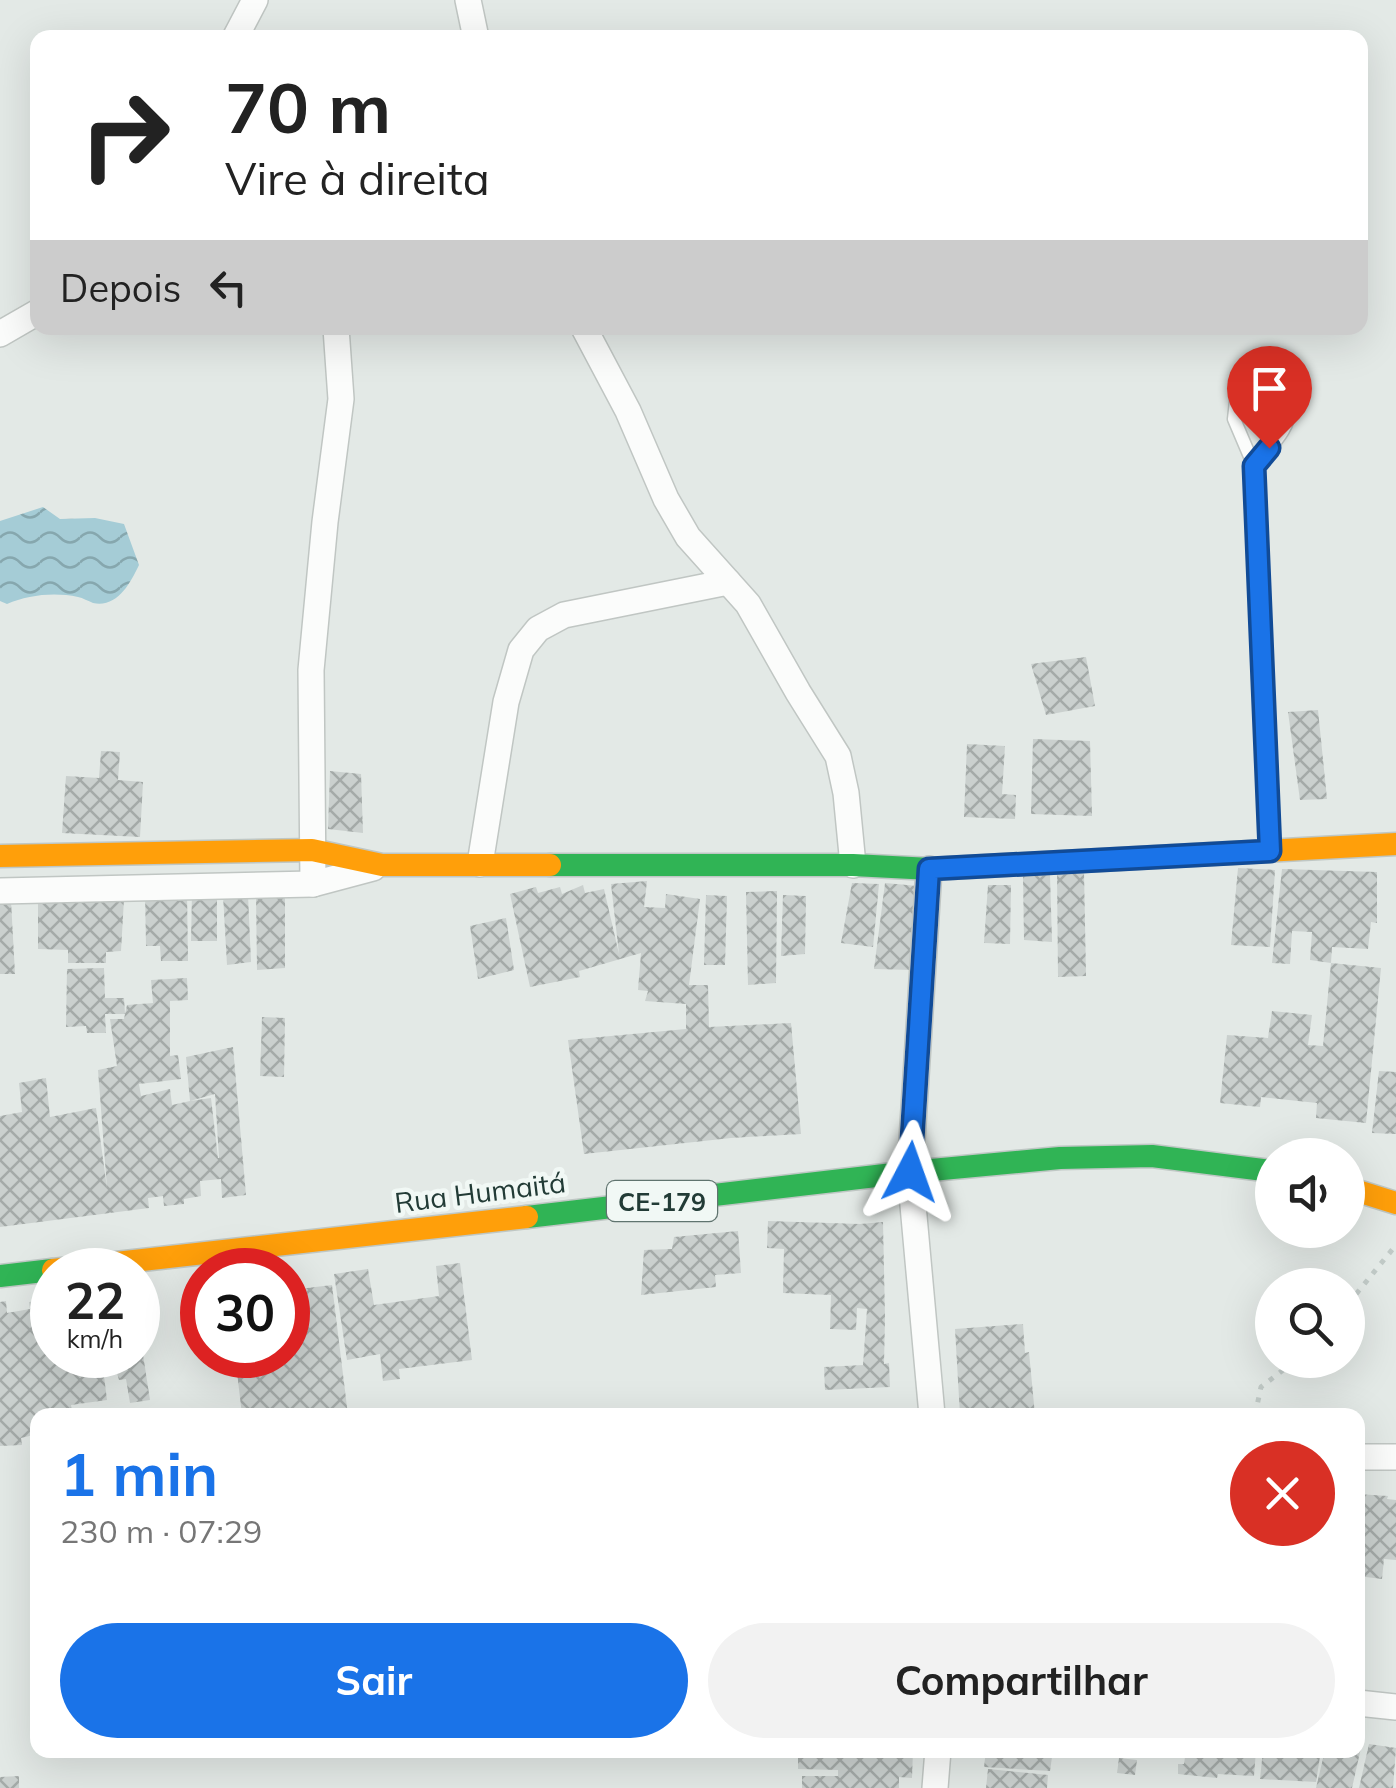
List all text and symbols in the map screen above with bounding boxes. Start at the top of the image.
text: 70 m [225,63,391,151]
icon: right [60,70,190,200]
text: Vire à direita [225,150,490,206]
icon: left [201,260,256,315]
text: Depois [60,264,181,312]
pin [1227,346,1312,449]
icon: arrive [1242,361,1297,416]
position arrow [858,1120,962,1224]
map controls [1255,1138,1365,1378]
button: sound [1255,1138,1365,1248]
street label: Rua Humaitá [393,1164,567,1220]
road number: CE-179 [607,1181,717,1221]
speed limit sign: 30 [180,1248,310,1378]
button: search [1255,1268,1365,1378]
text: 22 [65,1269,125,1332]
text: km/h [67,1323,123,1354]
text: 1 min [60,1436,218,1511]
button: close [1230,1441,1335,1546]
text: 230 m · 07:29 [60,1511,262,1551]
button: Sair [60,1623,688,1738]
button: Compartilhar [708,1623,1335,1738]

